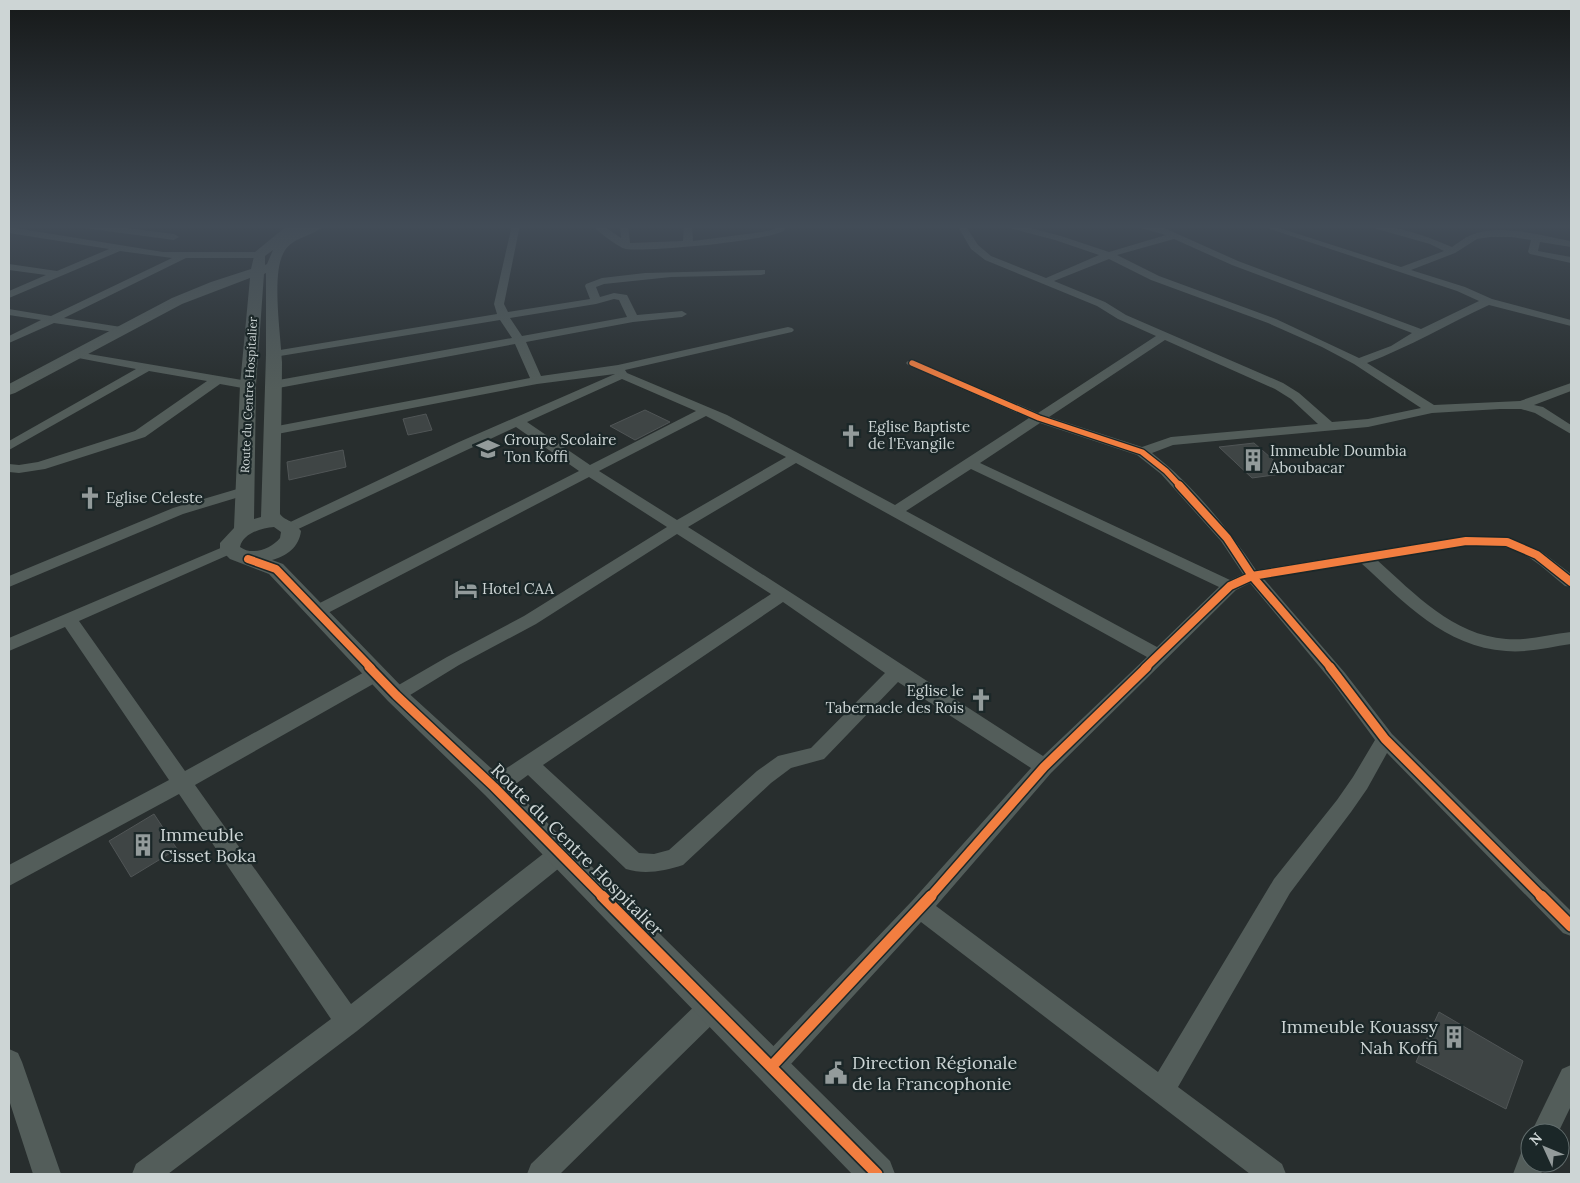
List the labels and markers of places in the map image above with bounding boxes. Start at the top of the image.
place label: Eglise Baptiste de l'Evangile [868,417,970,453]
church icon: Eglise Baptiste de l'Evangile [838,423,864,449]
place label: Groupe Scolaire Ton Koffi [504,430,616,466]
school or university icon: Groupe Scolaire Ton Koffi [475,436,501,462]
place label: Immeuble Doumbia Aboubacar [1269,441,1407,477]
building icon: Immeuble Doumbia Aboubacar [1240,447,1266,473]
church icon: Eglise Celeste [77,485,103,511]
place label: Eglise Celeste [106,488,203,507]
hotel icon: Hotel CAA [453,576,479,602]
place label: Hotel CAA [482,579,555,598]
place label: Eglise le Tabernacle des Rois [825,681,964,717]
church icon: Eglise le Tabernacle des Rois [968,687,994,713]
place label: Immeuble Cisset Boka [160,823,256,867]
building icon: Immeuble Cisset Boka [130,832,156,858]
place label: Immeuble Kouassy Nah Koffi [1281,1015,1438,1059]
building icon: Immeuble Kouassy Nah Koffi [1441,1024,1467,1050]
place label: Direction Régionale de la Francophonie [852,1051,1018,1095]
public building icon: Direction Régionale de la Francophonie [823,1060,849,1086]

